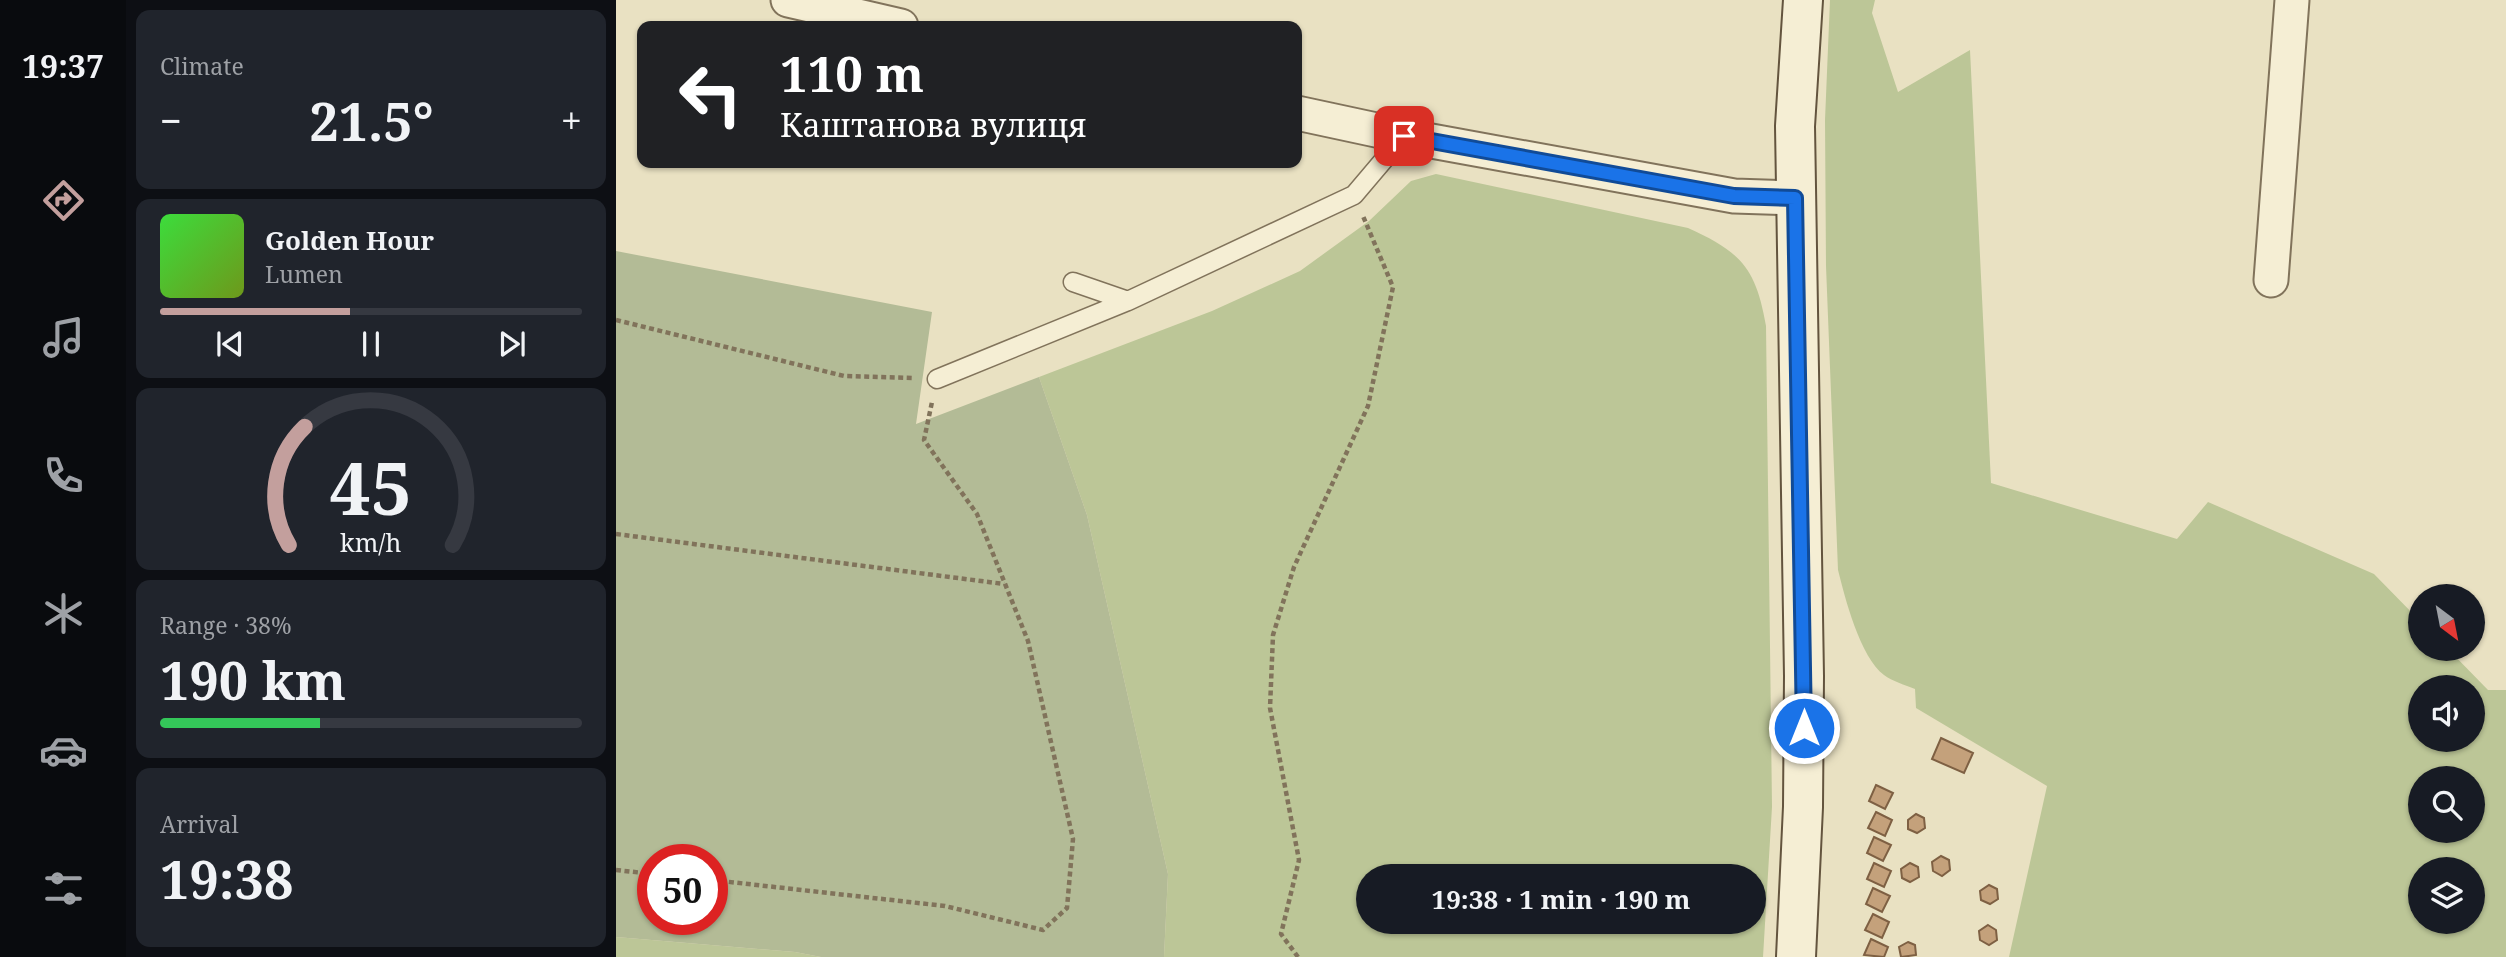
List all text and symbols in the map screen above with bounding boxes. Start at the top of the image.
text: 110 m [780,40,924,106]
text: 19:37 [22,44,104,87]
icon: left [665,49,756,140]
text: Climate [160,50,244,82]
text: 21.5° [309,85,434,156]
text: − [160,94,182,146]
text: + [561,94,582,146]
text: Каштанова вулиця [780,103,1087,146]
pin [1374,106,1434,166]
icon: arrive [1385,117,1423,155]
icon: directions [39,176,88,225]
text: Golden Hour [265,222,434,258]
text: Lumen [265,258,343,290]
icon: music [39,313,88,362]
icon: previous [211,325,249,363]
icon: pause [352,325,390,363]
icon: next [493,325,531,363]
text: 45 [330,437,412,536]
icon: phone [39,451,88,500]
text: km/h [340,524,402,558]
north arrow [2408,584,2485,662]
map controls [2408,584,2485,934]
icon: climate [39,589,88,638]
text: Range · 38% [160,609,292,641]
text: 190 km [160,644,346,715]
button: sound [2408,675,2485,752]
position arrow [1767,691,1841,765]
icon: car [39,726,88,775]
button: search [2408,766,2485,843]
text: Arrival [160,808,239,840]
text: 19:38 [160,843,293,914]
speed limit sign: 50 [637,844,728,935]
button: layers [2408,857,2485,934]
icon: filters [39,864,88,913]
text: 19:38 · 1 min · 190 m [1431,881,1691,917]

